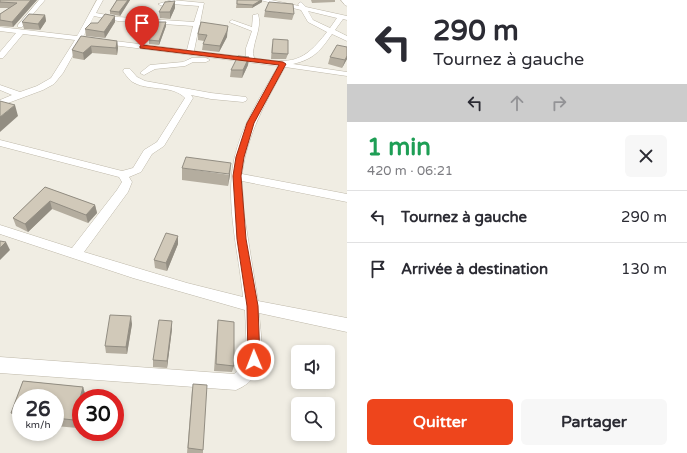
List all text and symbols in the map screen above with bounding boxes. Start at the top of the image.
pin [125,6,159,47]
icon: arrive [131,12,153,34]
text: 290 m [433,14,519,48]
icon: left [367,16,419,68]
text: Tournez à gauche [433,48,584,70]
icon: left [464,92,486,114]
icon: ahead [506,92,528,114]
icon: right [548,92,570,114]
text: 1 min [367,133,431,162]
button: close [625,135,667,177]
text: 420 m · 06:21 [367,163,453,179]
icon: left [367,206,389,228]
text: Tournez à gauche [401,208,527,226]
text: 290 m [621,208,667,226]
icon: arrive [367,258,389,280]
text: Arrivée à destination [401,260,548,278]
text: 130 m [621,260,667,278]
position arrow [233,339,275,381]
map controls [291,345,335,441]
button: sound [291,345,335,389]
speed limit sign: 30 [72,389,124,441]
button: search [291,397,335,441]
text: 26 [25,398,51,422]
button: Quitter [367,399,513,445]
button: Partager [521,399,667,445]
text: km/h [25,419,51,431]

